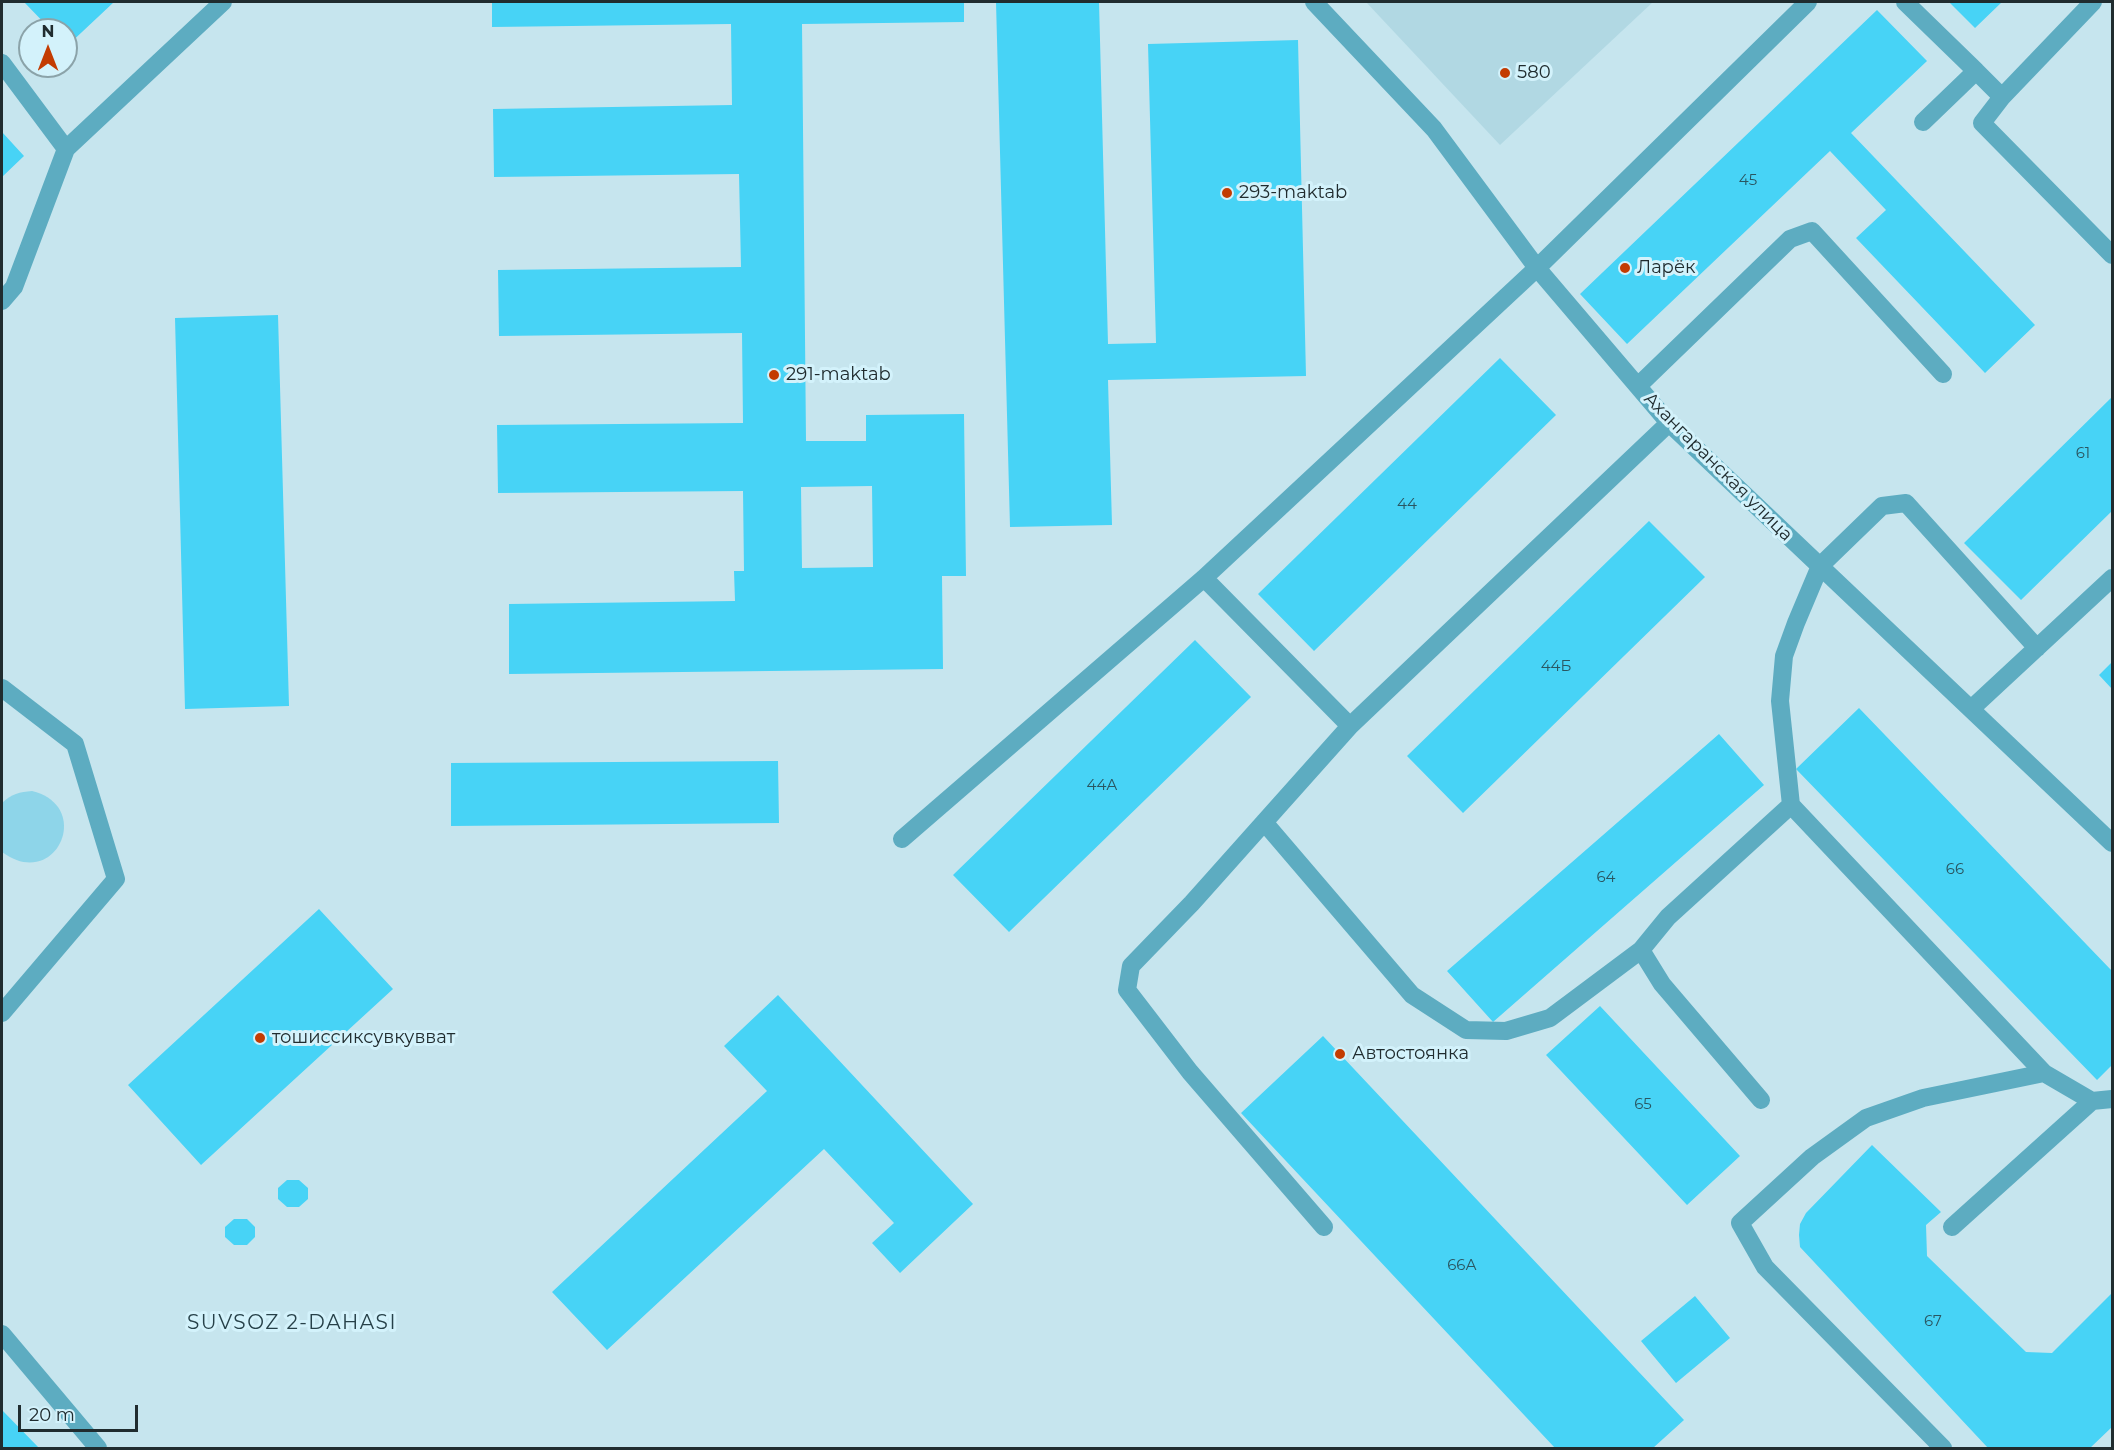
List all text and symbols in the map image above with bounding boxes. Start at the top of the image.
north arrow [18,18,78,78]
text: N [42,22,54,41]
place label: 580 [1517,62,1551,84]
marker: 580 [1498,66,1512,80]
house number: 45 [1739,172,1757,190]
place label: 293-maktab [1239,182,1347,204]
marker: 293-maktab [1220,186,1234,200]
place label: Ларёк [1637,257,1696,279]
marker: Ларёк [1618,261,1632,275]
place label: 291-maktab [786,364,891,386]
marker: 291-maktab [767,368,781,382]
street label: Ахангаранская улица [1639,388,1797,546]
house number: 61 [2076,445,2090,463]
house number: 44 [1397,496,1417,514]
house number: 44Б [1541,658,1571,676]
house number: 44А [1087,777,1117,795]
house number: 66 [1946,861,1964,879]
house number: 64 [1596,869,1616,887]
place label: тошиссиксувкувват [272,1027,455,1049]
marker: тошиссиксувкувват [253,1031,267,1045]
place label: Автостоянка [1352,1043,1469,1065]
marker: Автостоянка [1333,1047,1347,1061]
house number: 65 [1634,1096,1652,1114]
house number: 66А [1447,1257,1477,1275]
district label: SUVSOZ 2-DAHASI [187,1311,397,1335]
house number: 67 [1924,1313,1942,1331]
scale bar [21,1393,141,1431]
text: 20 m [29,1404,75,1426]

